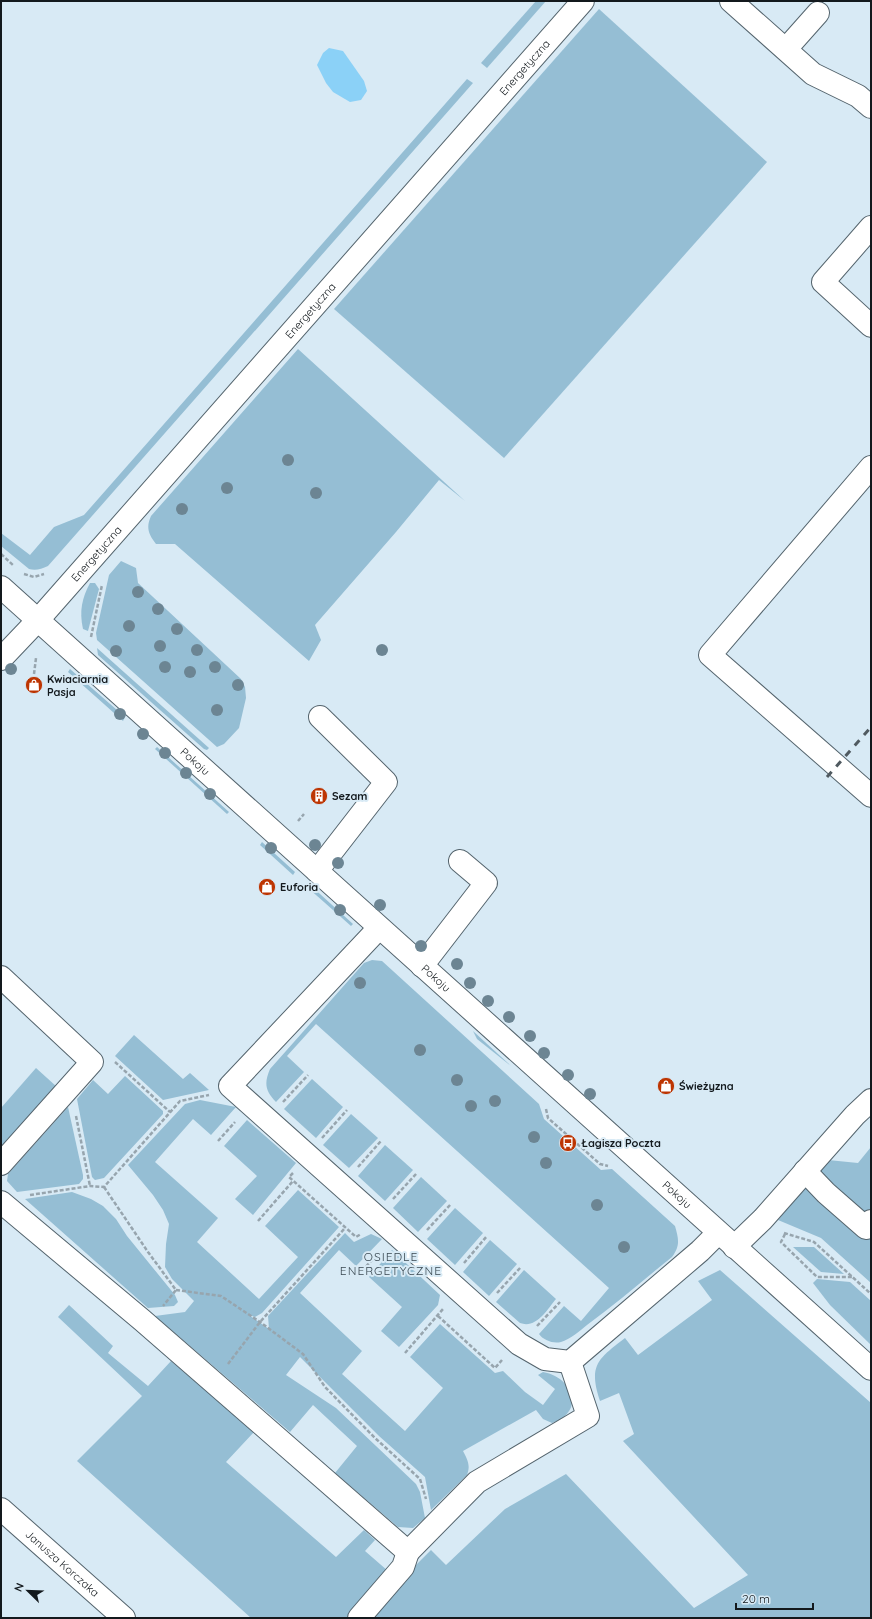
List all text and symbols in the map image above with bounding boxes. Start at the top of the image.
street label: Energetyczna [496,37,553,98]
street label: Energetyczna [282,280,339,341]
street label: Energetyczna [68,523,125,585]
place label: Kwiaciarnia Pasja [47,672,108,699]
shop icon: Kwiaciarnia Pasja [24,675,44,695]
street label: Pokoju [178,745,213,778]
building icon: Sezam [309,786,329,806]
place label: Sezam [332,789,367,803]
shop icon: Euforia [257,877,277,897]
place label: Euforia [280,880,318,894]
street label: Pokoju [419,961,454,995]
shop icon: Świeżyzna [656,1076,676,1096]
place label: Świeżyzna [679,1079,734,1093]
bus stop icon: Łagisza Poczta [558,1133,578,1153]
place label: Łagisza Poczta [581,1136,661,1150]
street label: Pokoju [659,1178,695,1211]
district label: OSIEDLE ENERGETYCZNE [340,1249,442,1278]
street label: Janusza Korczaka [23,1527,102,1600]
north arrow [8,1571,48,1611]
text: N [11,1581,27,1594]
scale bar [736,1585,813,1611]
text: 20 m [742,1591,770,1606]

